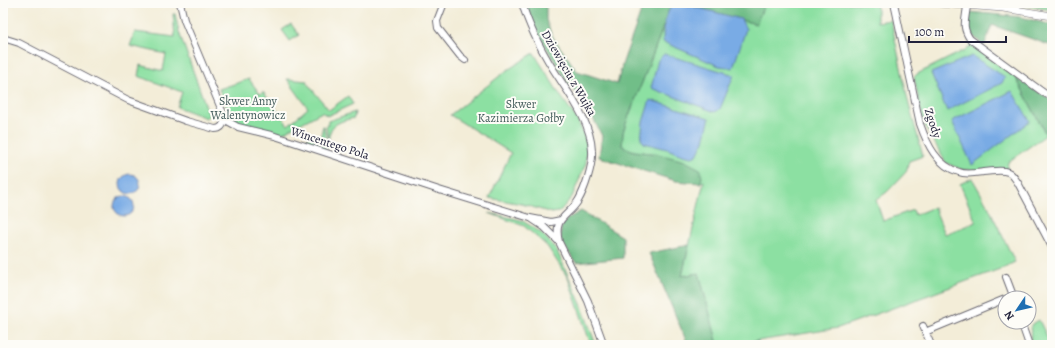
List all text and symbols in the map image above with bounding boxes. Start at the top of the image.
scale bar [909,18,1006,44]
text: 100 m [915,24,944,40]
street label: Dziewięciu z Wujka [538,27,600,119]
park label: Skwer Anny Walentynowicz [210,93,285,123]
park label: Skwer Kazimierza Gołby [478,96,565,126]
street label: Zgody [921,106,946,141]
street label: Wincentego Pola [288,122,372,163]
north arrow [997,290,1037,330]
text: N [1001,308,1018,323]

